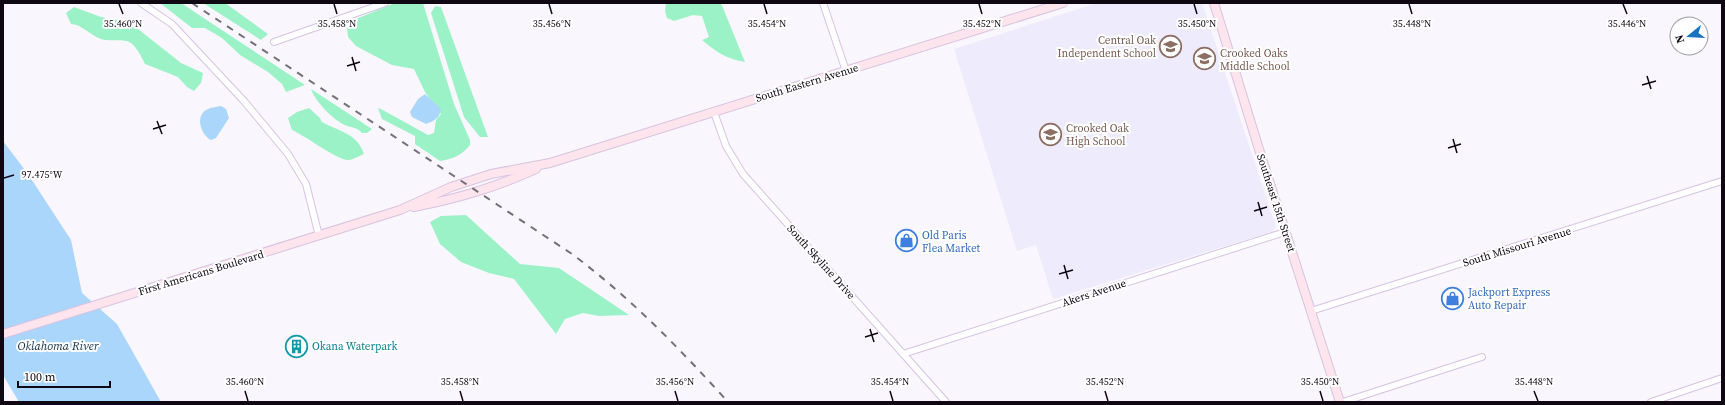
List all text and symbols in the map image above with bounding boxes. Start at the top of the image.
north arrow [1669,16,1709,56]
text: 35.460°N [104,17,142,30]
text: 35.458°N [318,17,356,30]
text: 35.456°N [533,17,571,30]
text: 35.454°N [748,17,786,30]
text: 35.452°N [963,17,1001,30]
text: 35.450°N [1178,17,1216,30]
text: 35.448°N [1393,17,1431,30]
text: 35.446°N [1608,17,1646,30]
place label: Central Oak Independent School [1057,33,1157,61]
school or university icon: Central Oak Independent School [1158,33,1184,59]
text: N [1672,33,1688,45]
school or university icon: Crooked Oaks Middle School [1192,46,1218,72]
place label: Crooked Oaks Middle School [1220,46,1290,74]
street label: South Eastern Avenue [754,60,861,106]
school or university icon: Crooked Oak High School [1037,121,1063,147]
place label: Crooked Oak High School [1066,121,1130,149]
street label: Southeast 15th Street [1253,152,1299,254]
text: 97.475°W [22,168,63,181]
street label: South Skyline Drive [783,221,859,303]
street label: South Missouri Avenue [1461,223,1573,271]
shop icon: Old Paris Flea Market [894,228,920,254]
place label: Old Paris Flea Market [922,228,980,256]
street label: First Americans Boulevard [136,247,266,299]
street label: Akers Avenue [1060,275,1128,310]
shop icon: Jackport Express Auto Repair [1439,285,1465,311]
place label: Jackport Express Auto Repair [1467,285,1551,313]
building icon: Okana Waterpark [283,333,309,359]
water label: Oklahoma River [17,338,100,354]
place label: Okana Waterpark [312,339,399,354]
scale bar [18,363,110,389]
text: 100 m [24,369,56,385]
text: 35.460°N [226,375,264,388]
text: 35.458°N [441,375,479,388]
text: 35.456°N [656,375,694,388]
text: 35.454°N [871,375,909,388]
text: 35.452°N [1086,375,1124,388]
text: 35.450°N [1301,375,1339,388]
text: 35.448°N [1515,375,1553,388]

